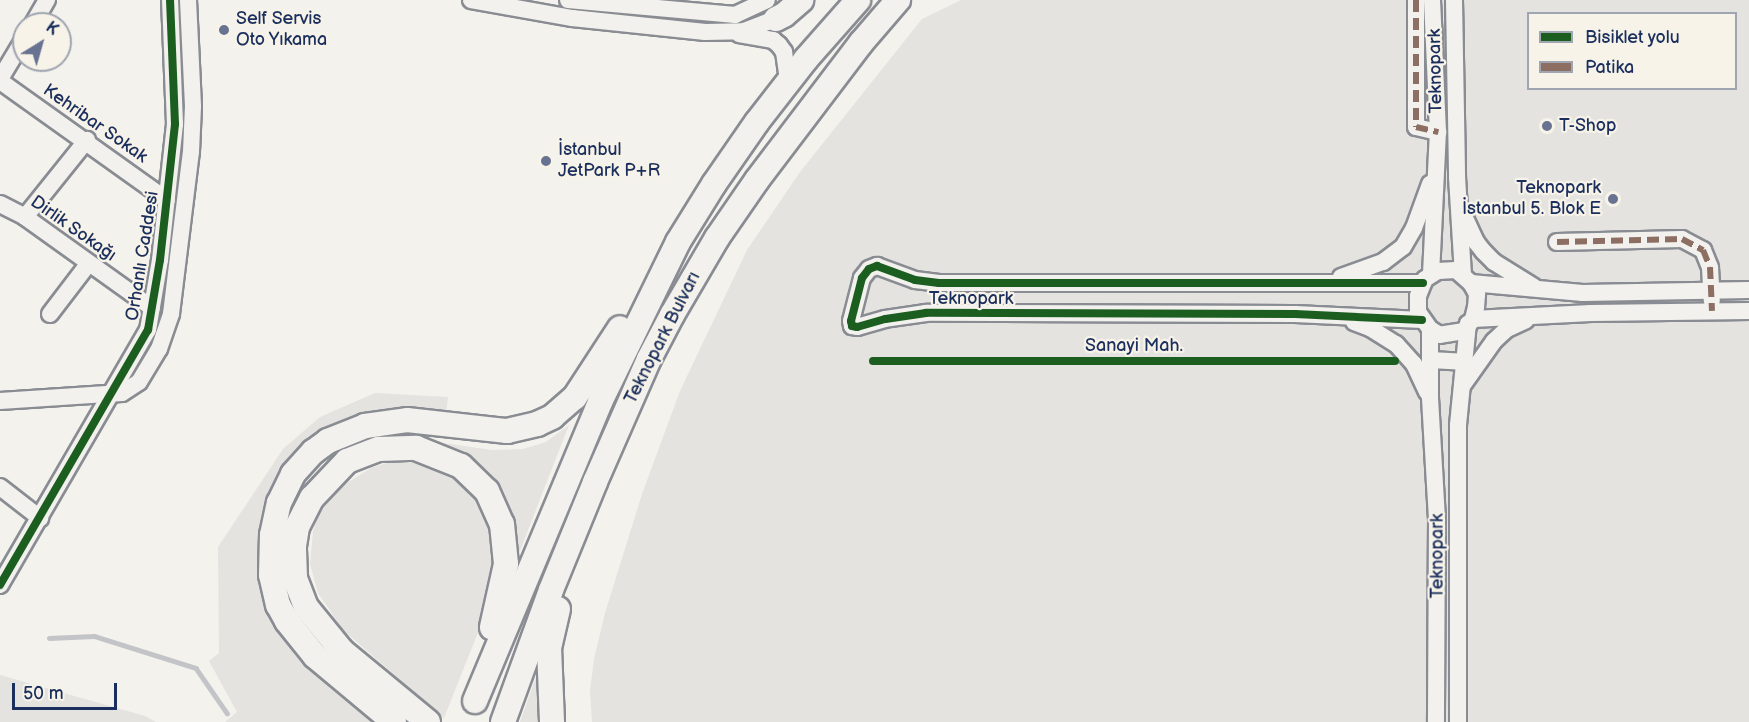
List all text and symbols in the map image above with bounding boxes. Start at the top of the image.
place label: Self Servis Oto Yıkama [236,9,328,52]
north arrow [12,12,72,72]
legend [1527,12,1737,90]
text: K [42,18,62,40]
marker: Self Servis Oto Yıkama [217,23,231,37]
text: Bisiklet yolu [1585,27,1680,48]
street label: Teknopark [1424,28,1448,114]
text: Patika [1585,57,1634,78]
street label: Kehribar Sokak [38,80,152,168]
place label: T-Shop [1559,115,1616,137]
marker: T-Shop [1540,119,1554,133]
place label: İstanbul JetPark P+R [558,140,660,182]
marker: İstanbul JetPark P+R [539,154,553,168]
place label: Teknopark İstanbul 5. Blok E [1462,178,1601,220]
street label: Orhanlı Caddesi [122,190,164,322]
street label: Dirlik Sokağı [26,191,120,267]
marker: Teknopark İstanbul 5. Blok E [1606,192,1620,206]
street label: Teknopark Bulvarı [620,268,706,408]
street label: Teknopark [929,288,1013,310]
street label: Sanayi Mah. [1085,335,1183,357]
street label: Teknopark [1427,514,1449,598]
scale bar [15,671,120,709]
text: 50 m [23,683,64,704]

